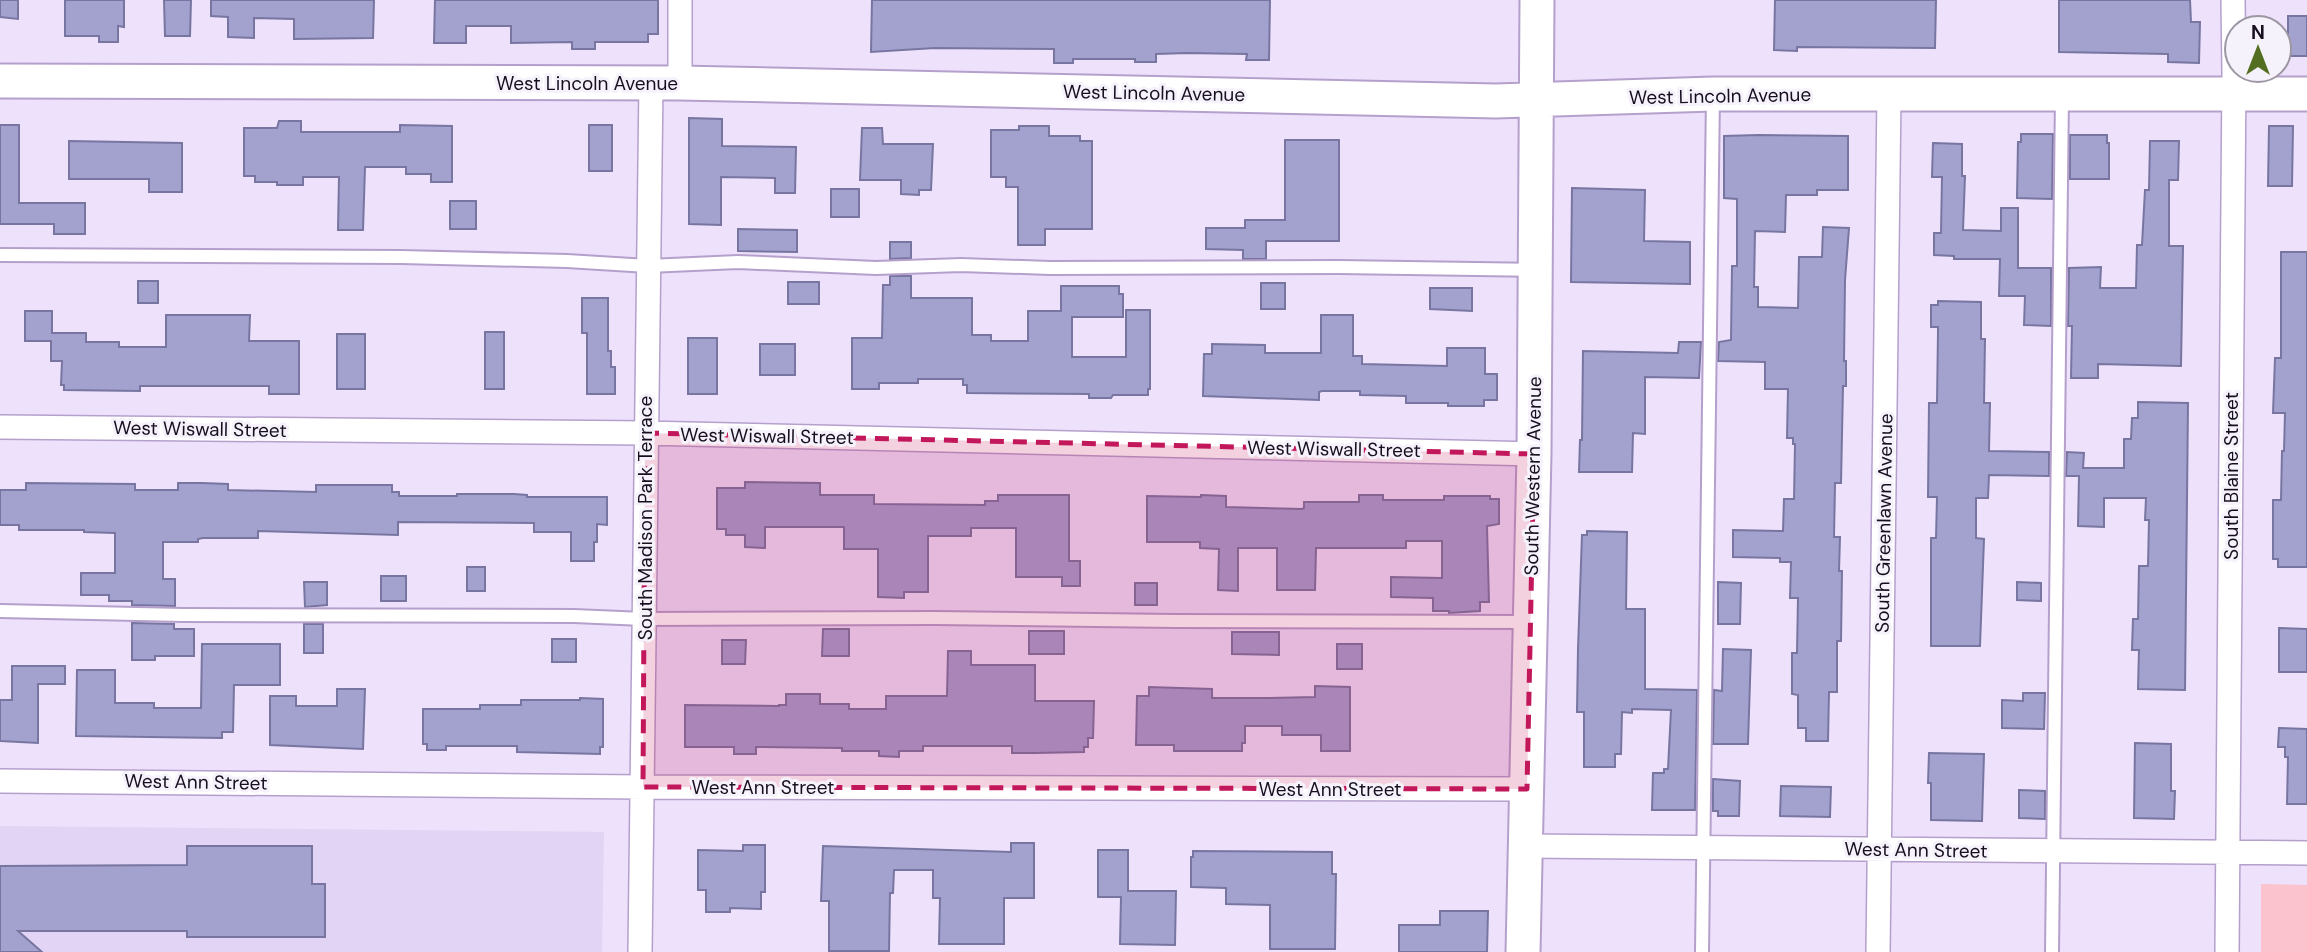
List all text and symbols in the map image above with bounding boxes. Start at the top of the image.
north arrow [2223,14,2293,84]
text: N [2251,20,2265,45]
street label: West Lincoln Avenue [496,71,678,96]
street label: West Lincoln Avenue [1063,79,1245,107]
street label: West Lincoln Avenue [1629,82,1811,110]
street label: South Western Avenue [1519,376,1547,576]
street label: South Blaine Street [2219,392,2244,560]
street label: South Madison Park Terrace [633,396,658,640]
street label: South Greenlawn Avenue [1870,413,1898,633]
street label: West Wiswall Street [113,415,287,443]
street label: West Wiswall Street [680,422,854,450]
street label: West Wiswall Street [1247,435,1421,463]
street label: West Ann Street [124,768,268,796]
street label: West Ann Street [691,775,835,800]
street label: West Ann Street [1258,777,1402,802]
street label: West Ann Street [1844,836,1988,864]

